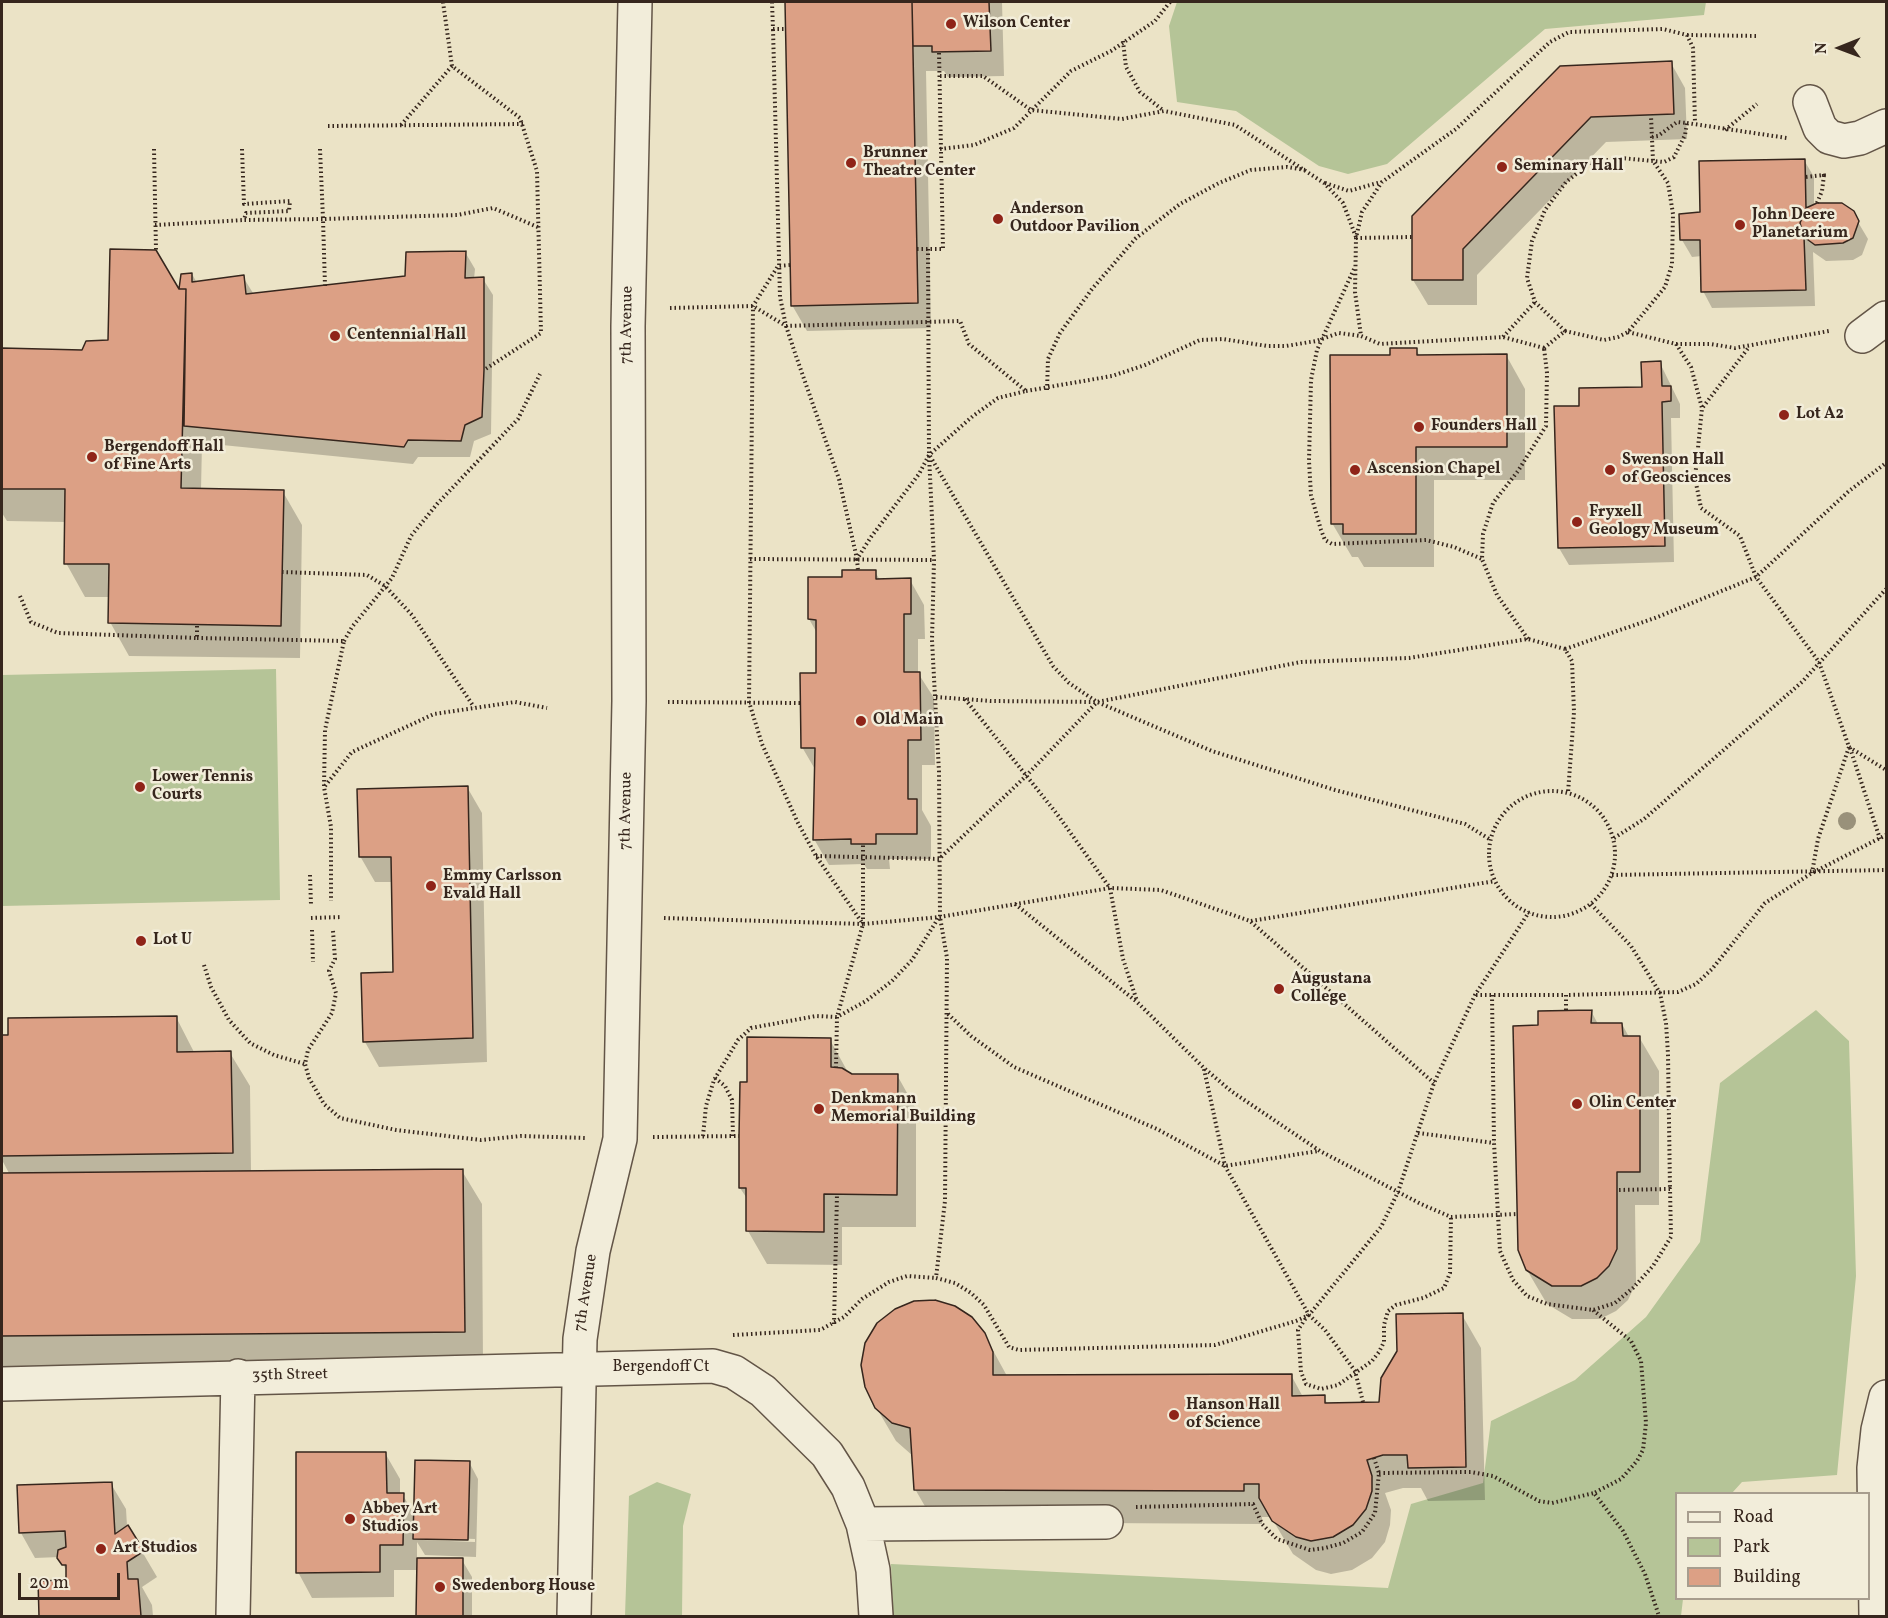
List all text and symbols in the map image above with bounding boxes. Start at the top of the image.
place label: Wilson Center [963,14,1070,34]
marker: Wilson Center [944,17,958,31]
north arrow [1810,18,1870,78]
text: N [1811,42,1833,54]
place label: Brunner Theatre Center [863,144,976,182]
marker: Brunner Theatre Center [844,156,858,170]
place label: Seminary Hall [1514,157,1623,177]
marker: Seminary Hall [1495,160,1509,174]
place label: Anderson Outdoor Pavilion [1010,200,1140,238]
place label: John Deere Planetarium [1752,206,1848,244]
marker: Anderson Outdoor Pavilion [991,212,1005,226]
marker: John Deere Planetarium [1733,218,1747,232]
street label: 7th Avenue [618,286,638,364]
place label: Centennial Hall [347,326,466,346]
marker: Centennial Hall [328,329,342,343]
place label: Lot A2 [1796,405,1844,425]
marker: Lot A2 [1777,408,1791,422]
place label: Founders Hall [1431,417,1537,437]
marker: Founders Hall [1412,420,1426,434]
place label: Bergendoff Hall of Fine Arts [104,438,224,476]
marker: Bergendoff Hall of Fine Arts [85,450,99,464]
place label: Swenson Hall of Geosciences [1622,451,1731,489]
place label: Ascension Chapel [1367,460,1501,480]
marker: Ascension Chapel [1348,463,1362,477]
marker: Swenson Hall of Geosciences [1603,463,1617,477]
place label: Fryxell Geology Museum [1589,503,1719,541]
marker: Fryxell Geology Museum [1570,515,1584,529]
place label: Old Main [873,711,944,731]
marker: Old Main [854,714,868,728]
place label: Lower Tennis Courts [152,768,253,806]
street label: 7th Avenue [617,772,637,850]
marker: Lower Tennis Courts [133,780,147,794]
place label: Emmy Carlsson Evald Hall [443,867,562,905]
marker: Emmy Carlsson Evald Hall [424,879,438,893]
place label: Lot U [153,931,192,951]
marker: Lot U [134,934,148,948]
place label: Augustana College [1291,970,1371,1008]
marker: Augustana College [1272,982,1286,996]
place label: Denkmann Memorial Building [831,1090,976,1128]
place label: Olin Center [1589,1094,1676,1114]
marker: Olin Center [1570,1097,1584,1111]
marker: Denkmann Memorial Building [812,1102,826,1116]
street label: 7th Avenue [571,1253,603,1333]
street label: Bergendoff Ct [612,1358,710,1378]
street label: 35th Street [252,1366,328,1386]
place label: Hanson Hall of Science [1186,1396,1280,1434]
marker: Hanson Hall of Science [1167,1408,1181,1422]
legend [1675,1492,1870,1600]
place label: Abbey Art Studios [362,1500,438,1538]
text: Road [1733,1505,1774,1530]
marker: Abbey Art Studios [343,1512,357,1526]
text: Park [1733,1535,1770,1560]
place label: Art Studios [113,1539,197,1559]
marker: Art Studios [94,1542,108,1556]
scale bar [21,1561,123,1599]
text: Building [1733,1565,1801,1590]
text: 20 m [29,1571,69,1596]
place label: Swedenborg House [452,1577,595,1597]
marker: Swedenborg House [433,1580,447,1594]

